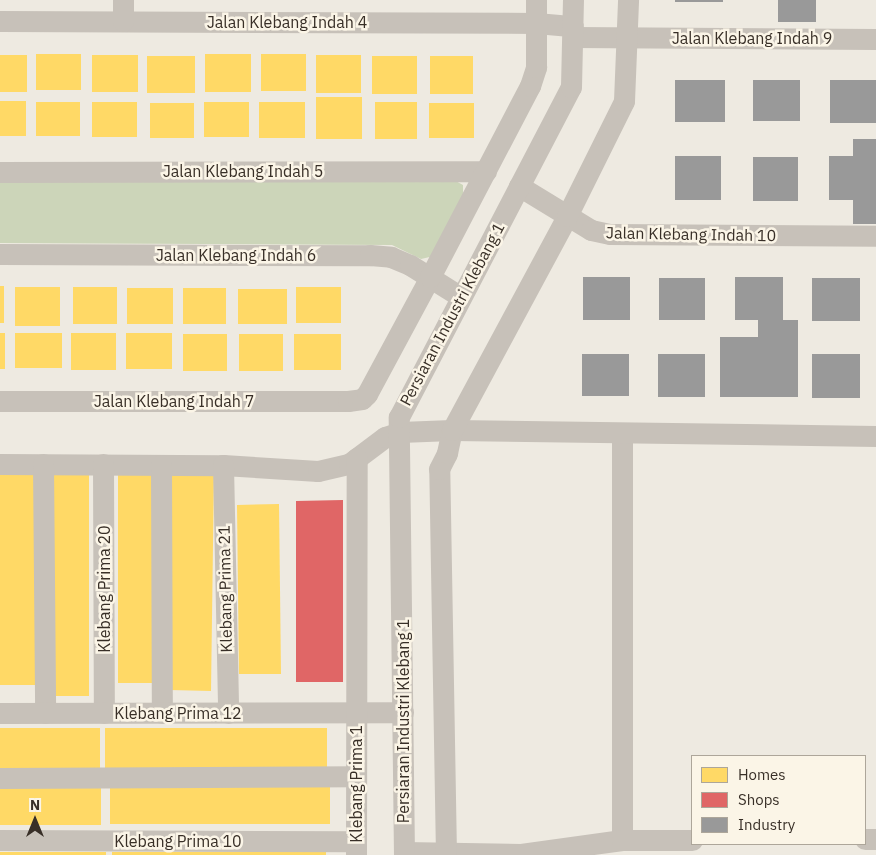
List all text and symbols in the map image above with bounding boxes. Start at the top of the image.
street label: Jalan Klebang Indah 4 [207,12,367,32]
street label: Jalan Klebang Indah 9 [672,28,832,48]
street label: Jalan Klebang Indah 5 [163,161,323,181]
street label: Persiaran Industri Klebang 1 [396,219,508,409]
street label: Jalan Klebang Indah 10 [606,223,776,245]
street label: Jalan Klebang Indah 6 [156,245,316,265]
street label: Jalan Klebang Indah 7 [94,391,254,411]
street label: Klebang Prima 20 [94,525,114,653]
street label: Klebang Prima 21 [214,525,236,653]
street label: Persiaran Industri Klebang 1 [393,619,413,823]
street label: Klebang Prima 12 [114,703,242,723]
street label: Klebang Prima 1 [346,725,366,843]
legend [691,755,866,845]
text: Homes [738,765,786,784]
text: Shops [738,790,780,809]
north arrow [10,795,60,845]
text: N [30,796,40,814]
text: Industry [738,815,795,834]
street label: Klebang Prima 10 [114,831,242,851]

